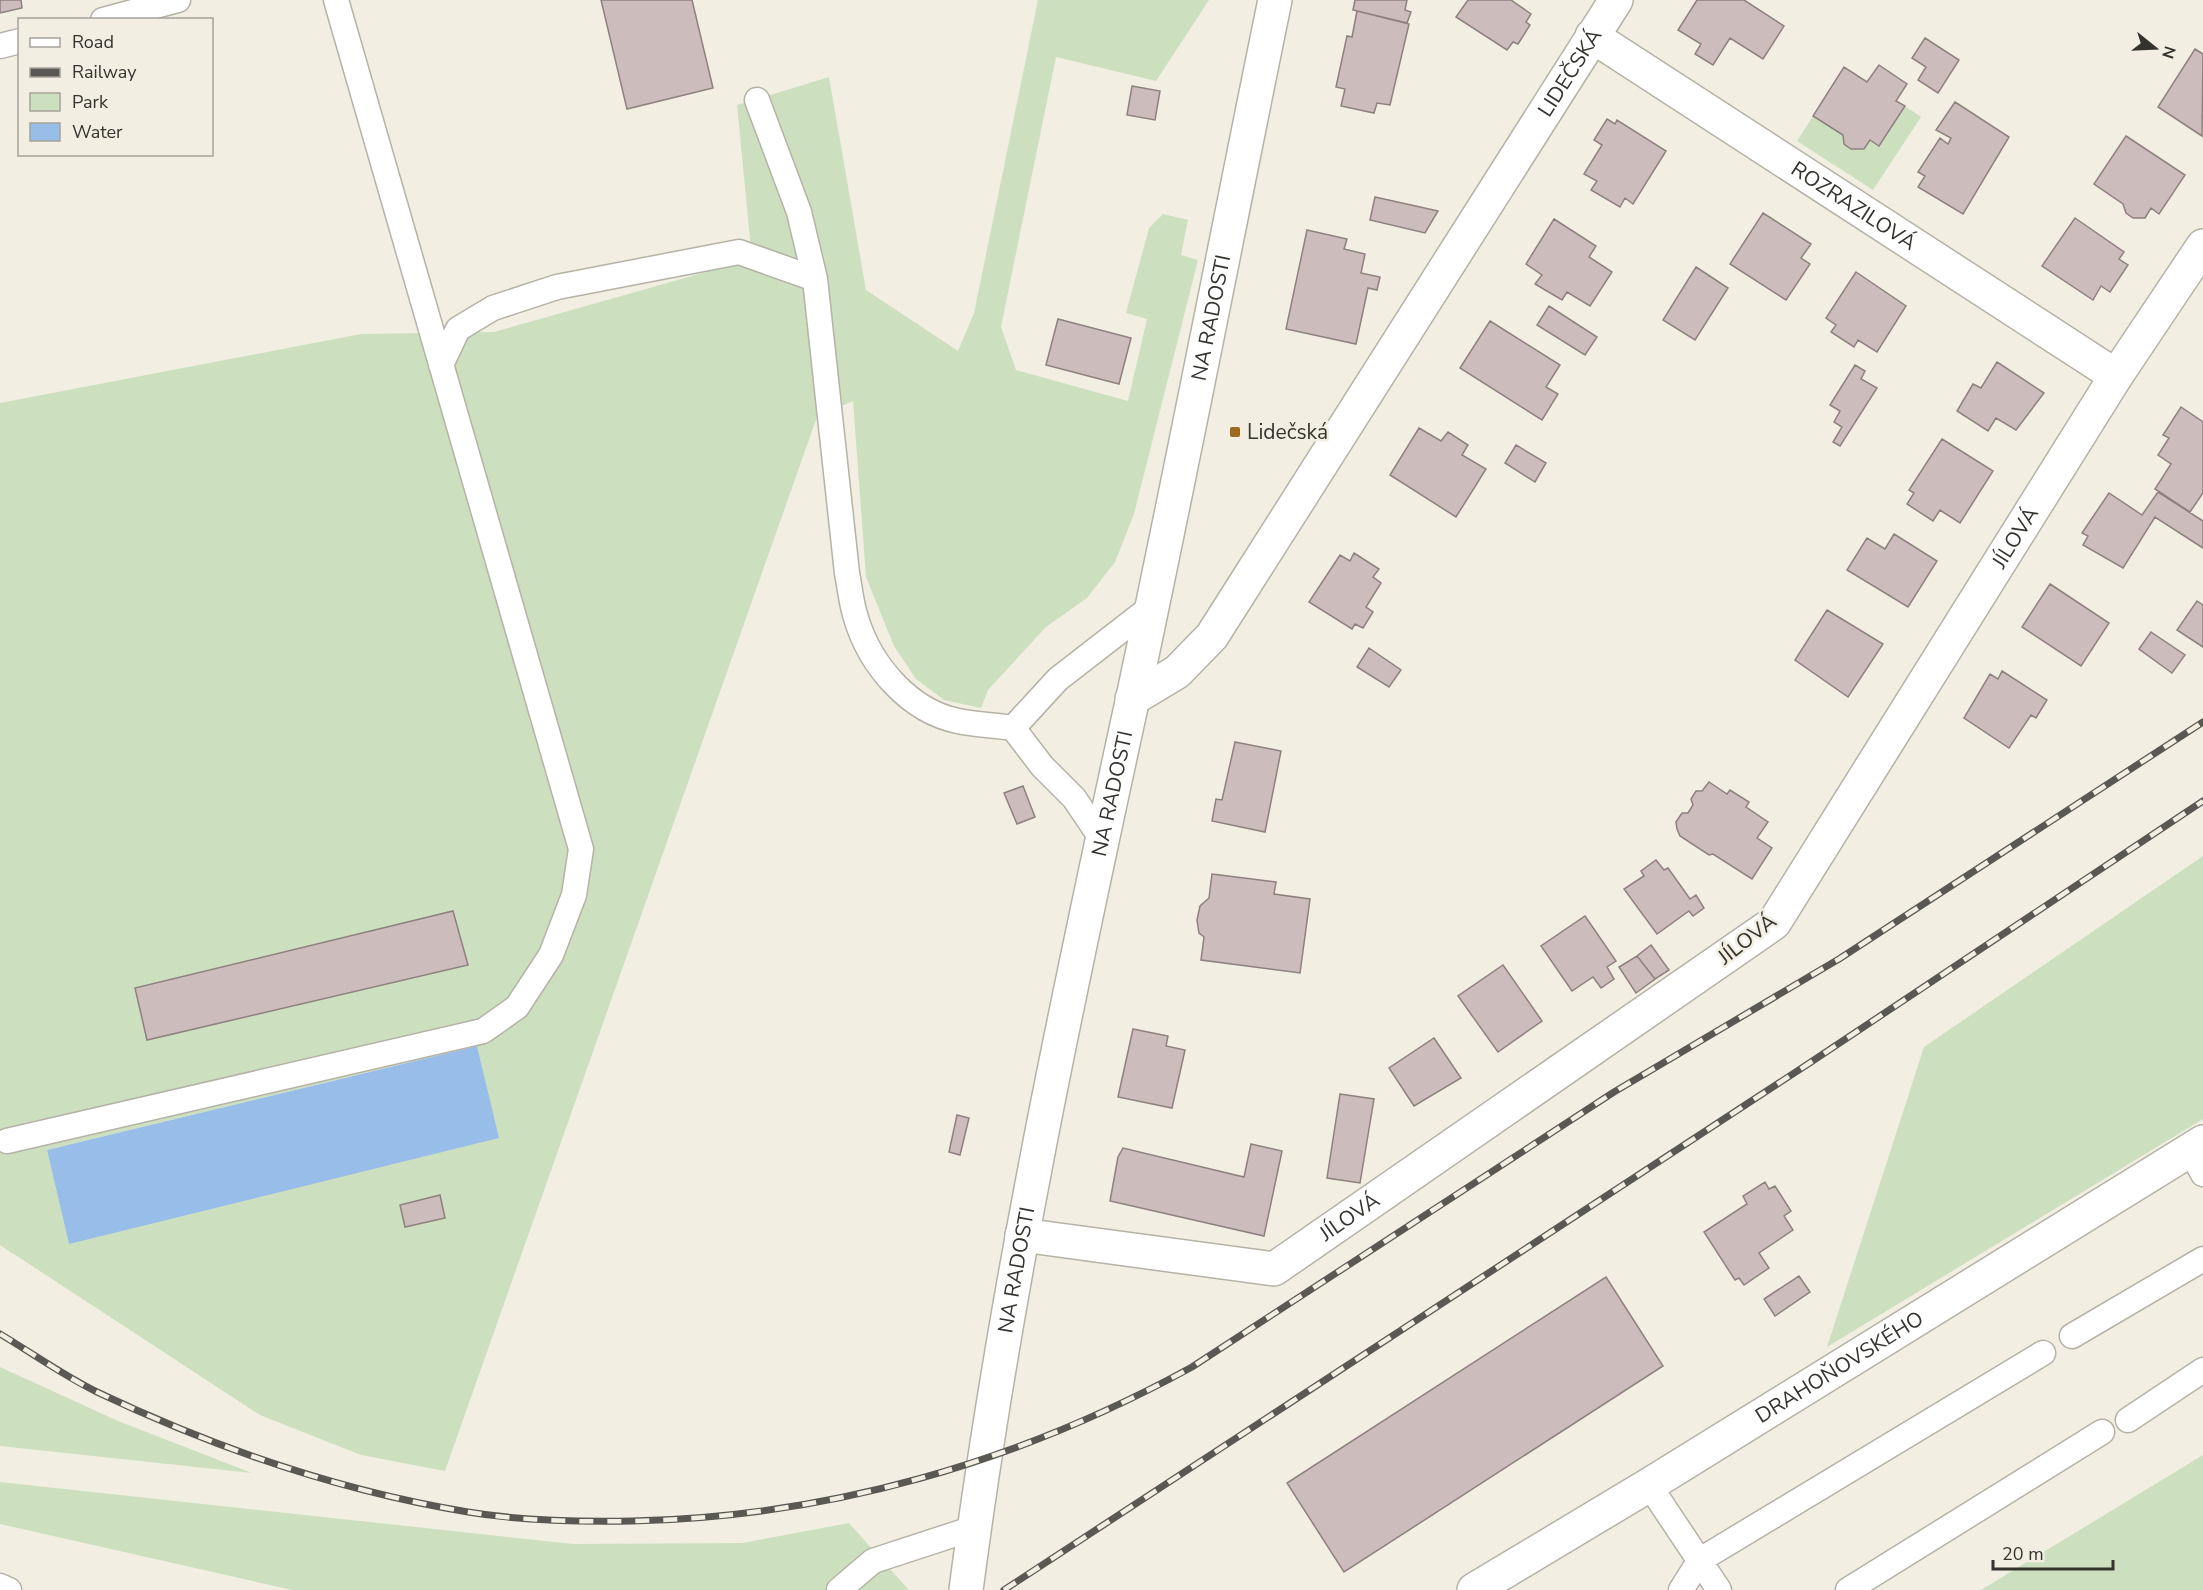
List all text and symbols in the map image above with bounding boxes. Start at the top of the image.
legend [18,18,213,156]
north arrow [2125,18,2185,78]
street label: LIDEČSKÁ [1531,23,1608,122]
text: Road [72,30,114,54]
text: N [2156,43,2181,61]
text: Railway [72,60,137,84]
text: Park [72,90,109,114]
text: Water [72,120,123,144]
street label: ROZRAZILOVÁ [1786,155,1922,257]
street label: NA RADOSTI [1185,252,1237,383]
place label: Lidečská [1247,418,1328,446]
marker: Lidečská [1228,425,1242,439]
street label: JÍLOVÁ [1985,502,2045,574]
street label: NA RADOSTI [1085,728,1139,859]
street label: JÍLOVÁ [1711,907,1782,971]
street label: JÍLOVÁ [1313,1186,1385,1248]
street label: NA RADOSTI [991,1205,1041,1335]
street label: DRAHOŇOVSKÉHO [1750,1304,1929,1430]
scale bar [1993,1533,2113,1571]
text: 20 m [2002,1542,2044,1566]

